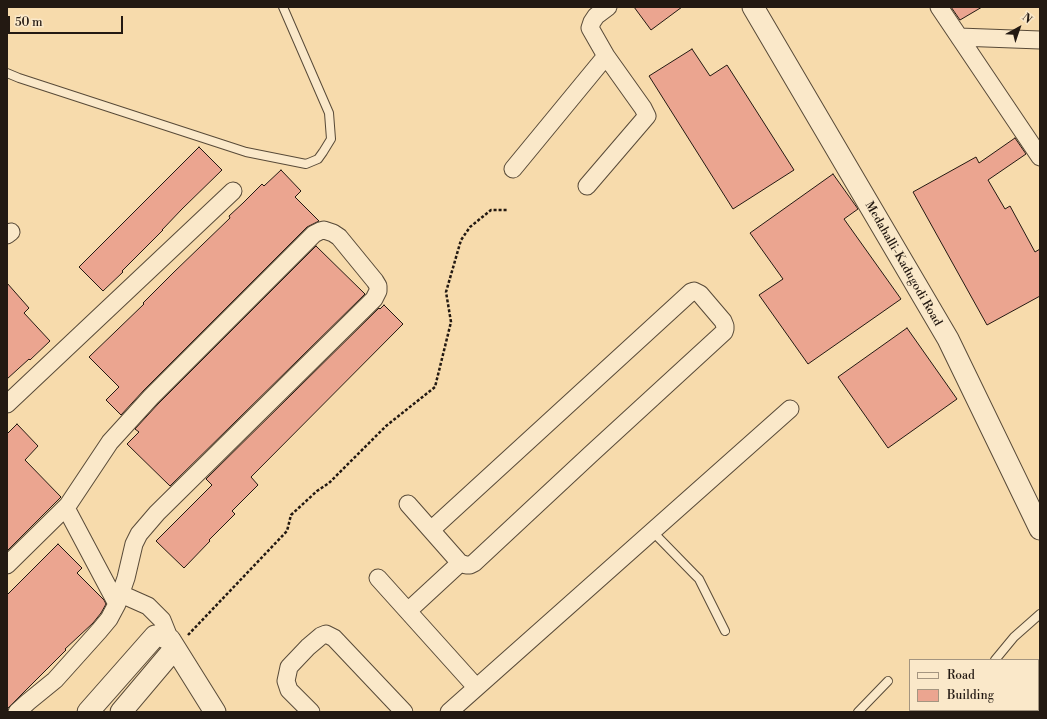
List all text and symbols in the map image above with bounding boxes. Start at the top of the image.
scale bar [10,8,125,34]
north arrow [999,8,1039,48]
text: N [1019,11,1035,27]
text: 50 m [15,15,43,30]
street label: Medahalli-Kadugodi Road [861,199,945,329]
legend [909,659,1039,711]
text: Road [947,668,975,683]
text: Building [947,688,994,703]

